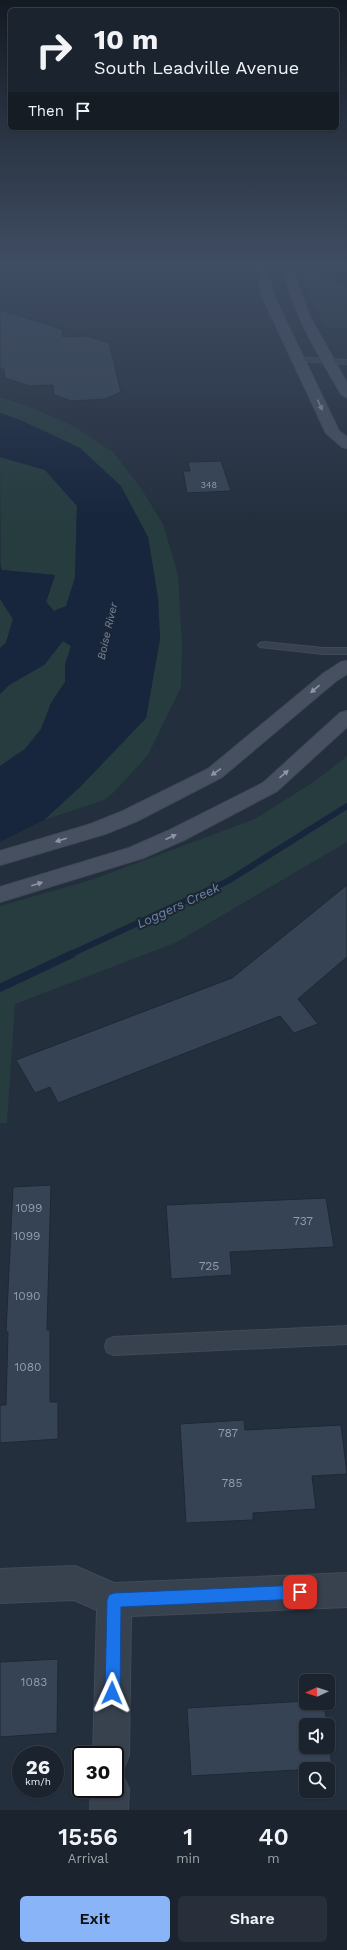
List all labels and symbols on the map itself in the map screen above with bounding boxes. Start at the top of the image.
one-way arrow [317,399,323,411]
house number: 348 [201,480,217,490]
water label: Boise River [95,601,121,661]
one-way arrow [310,684,321,693]
one-way arrow [210,768,221,776]
one-way arrow [279,770,290,779]
one-way arrow [166,834,178,840]
one-way arrow [55,837,67,843]
water label: Loggers Creek [134,879,223,931]
one-way arrow [32,881,44,887]
house number: 1099 [16,1201,42,1215]
house number: 737 [293,1214,313,1228]
house number: 1099 [14,1229,40,1243]
house number: 725 [199,1259,219,1273]
house number: 1090 [13,1289,41,1303]
house number: 1080 [14,1360,42,1374]
house number: 787 [218,1426,238,1440]
house number: 785 [222,1476,242,1490]
pin [283,1575,317,1609]
position arrow [91,1672,133,1714]
north arrow [299,1674,335,1710]
house number: 1083 [21,1675,47,1689]
speed limit sign: 30 [72,1746,124,1798]

